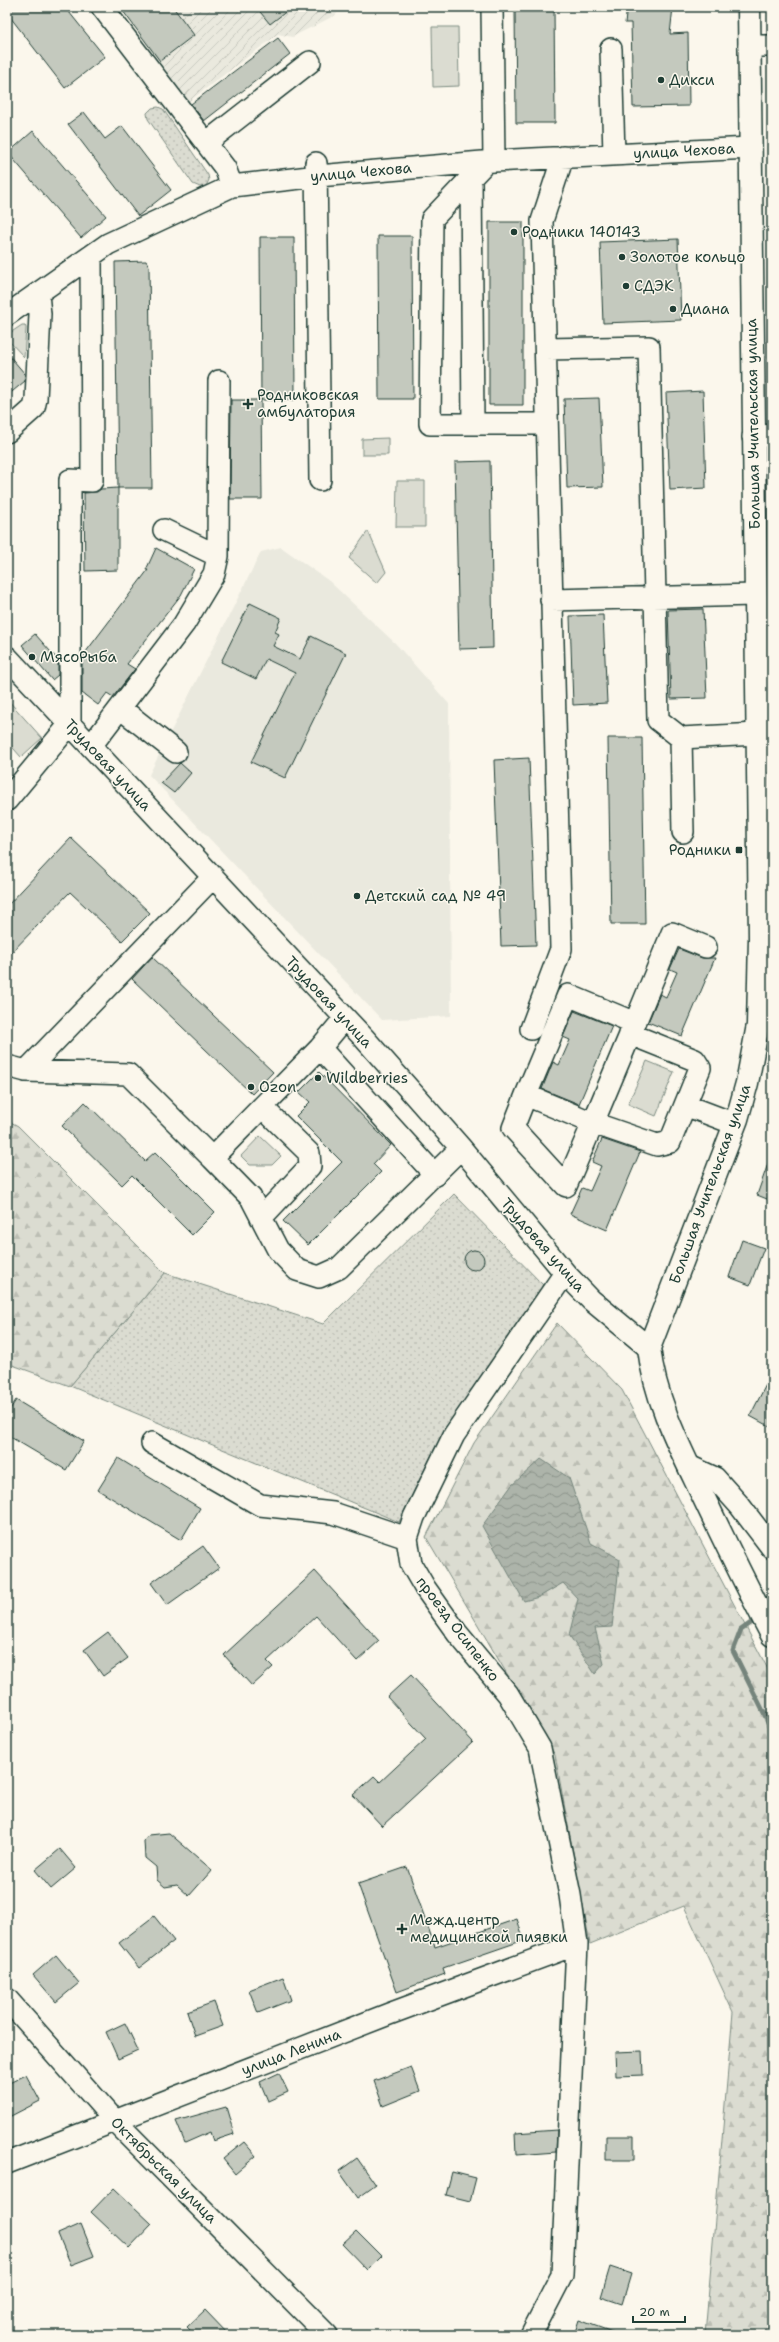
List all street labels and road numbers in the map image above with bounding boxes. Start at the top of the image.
street label: улица Чехова [633,138,736,164]
street label: улица Чехова [309,158,413,186]
street label: Большая Учительская улица [741,318,765,530]
street label: Трудовая улица [60,715,156,816]
street label: Трудовая улица [281,952,377,1053]
street label: Большая Учительская улица [664,1081,756,1287]
street label: Трудовая улица [496,1194,590,1297]
street label: проезд Осипенко [412,1572,504,1686]
street label: улица Ленина [238,2024,344,2080]
street label: Октябрьская улица [106,2112,222,2228]

